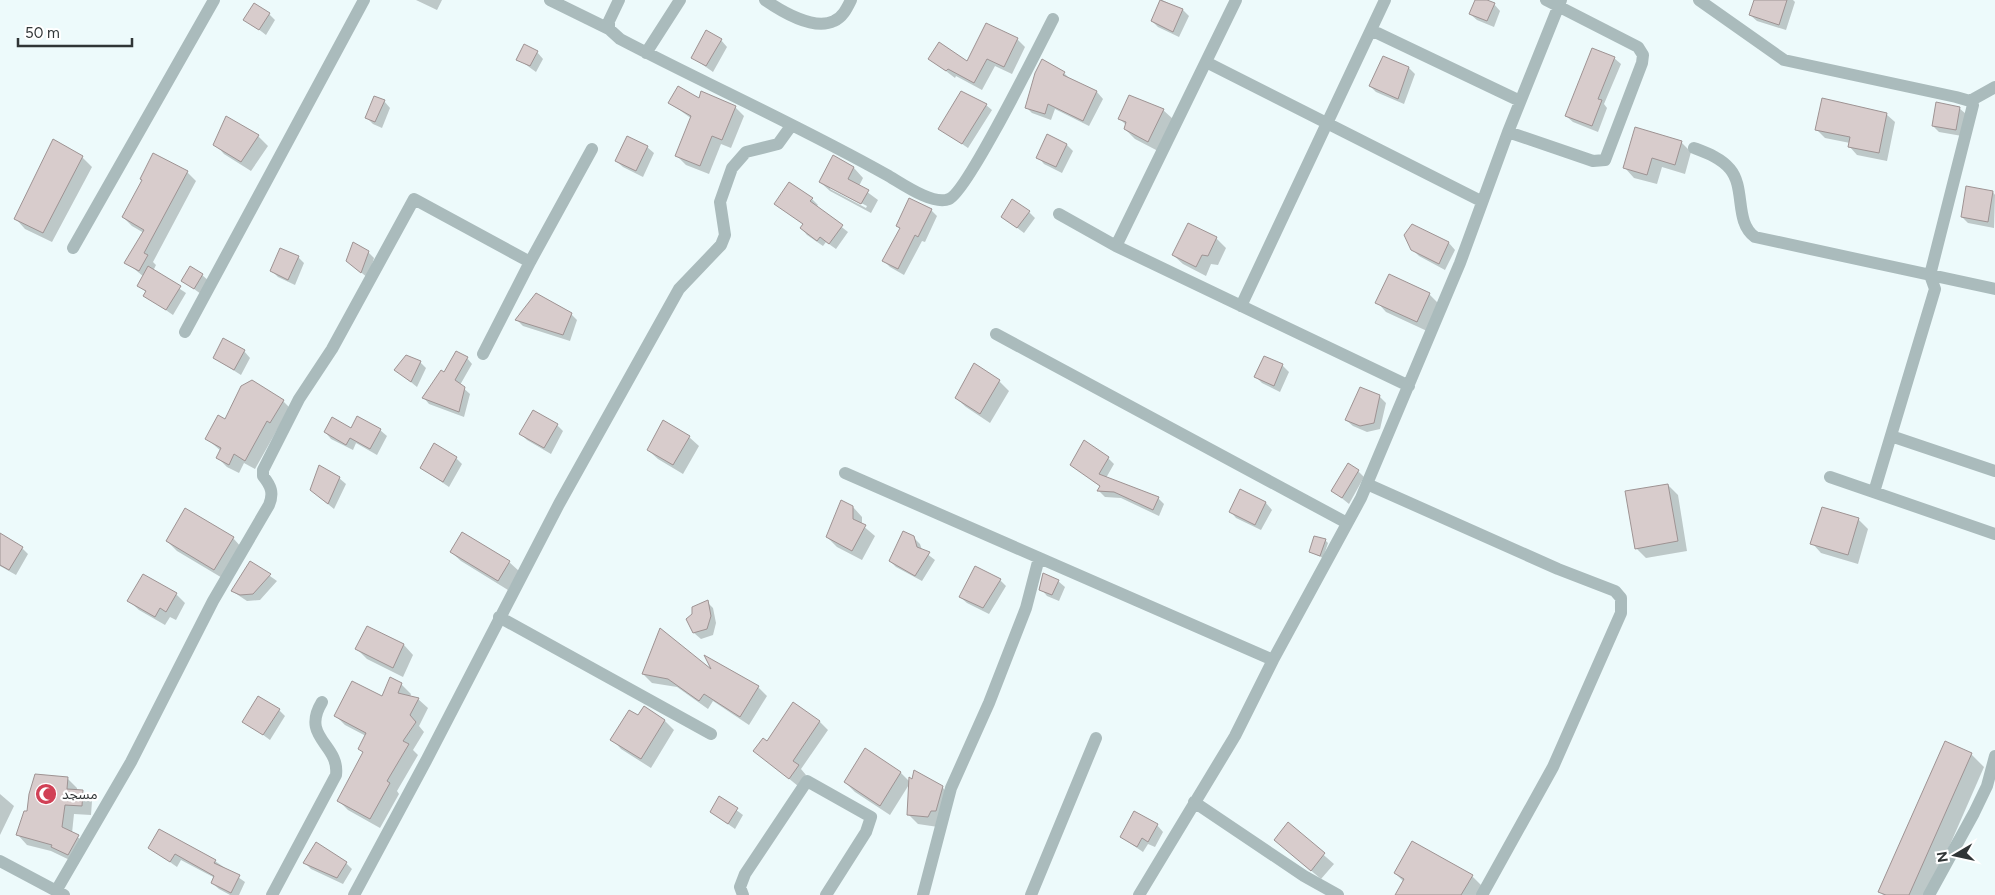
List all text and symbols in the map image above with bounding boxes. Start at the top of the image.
scale bar [18,15,131,47]
text: 50 m [25,24,60,42]
mosque icon: مسجد [34,782,58,806]
place label: مسجد [62,786,98,803]
north arrow [1930,830,1980,880]
text: N [1933,850,1952,864]

